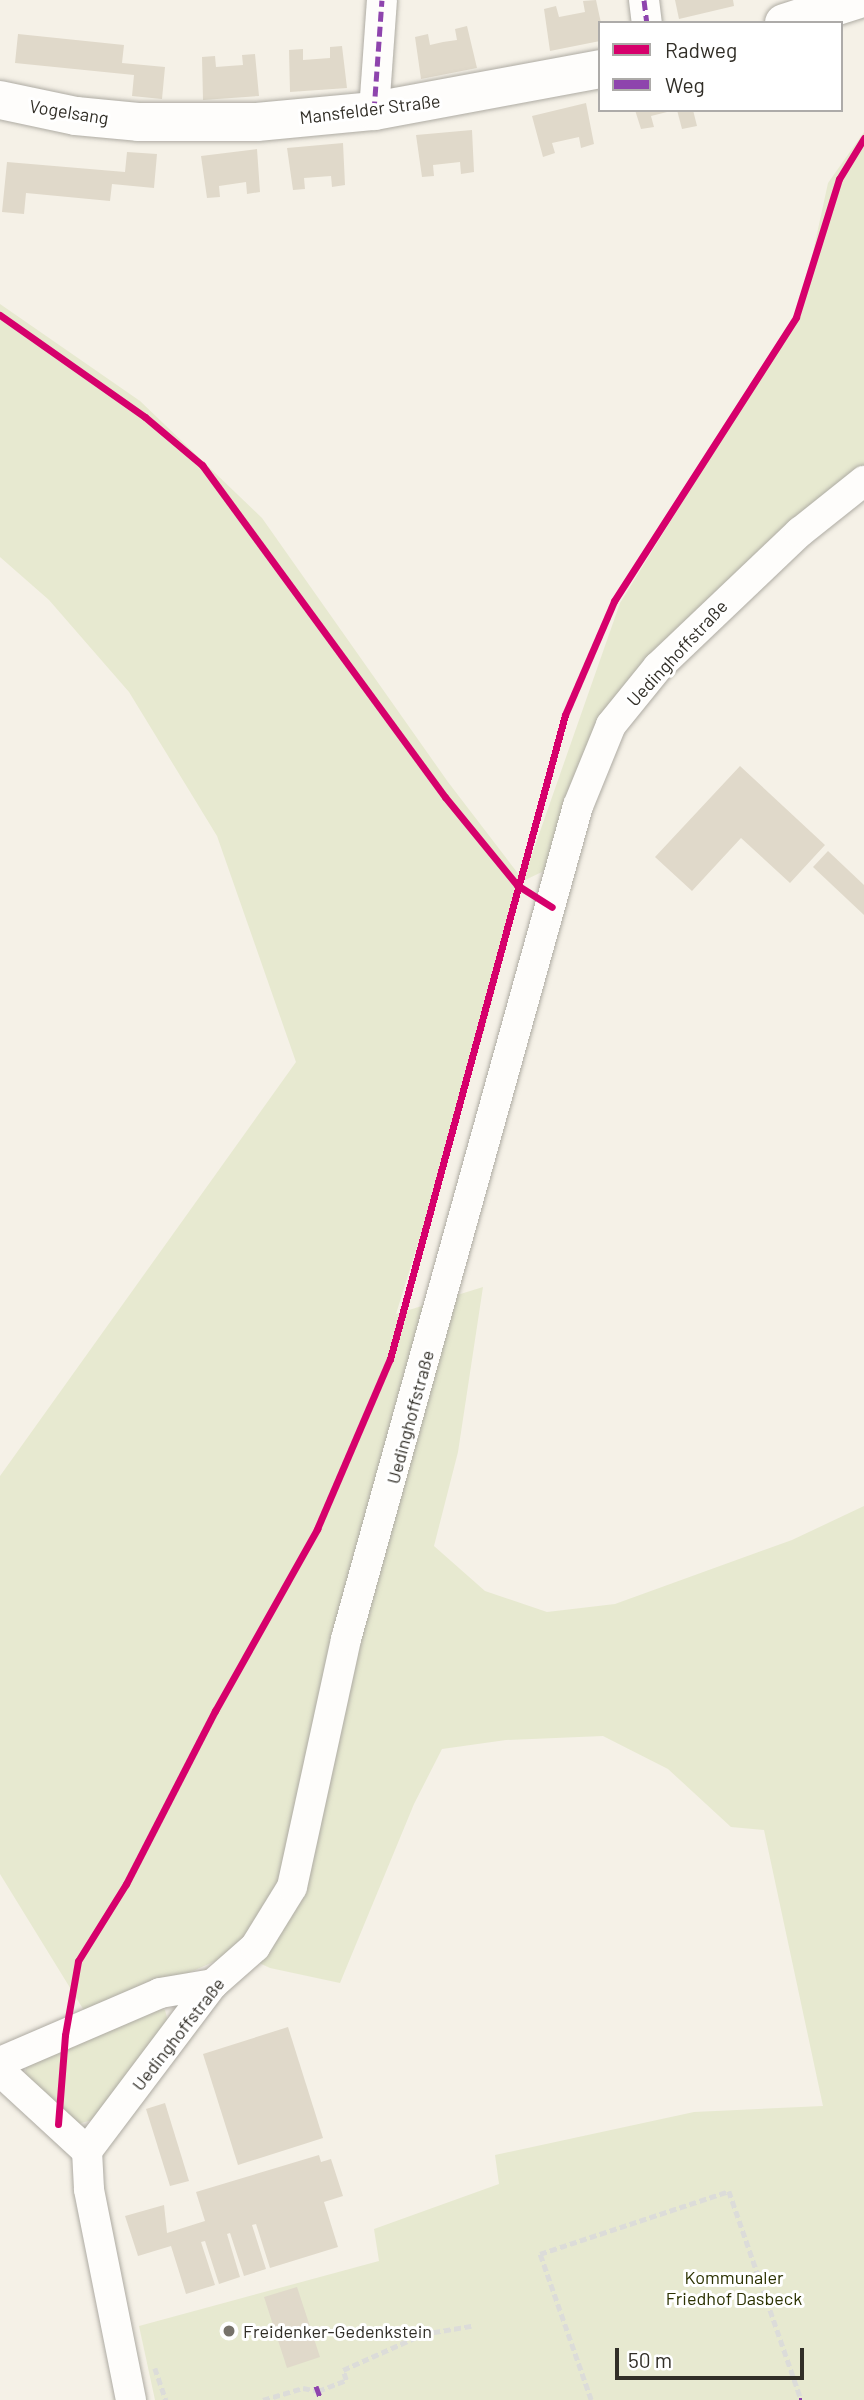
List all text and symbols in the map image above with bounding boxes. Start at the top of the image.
legend [598,21,843,112]
text: Radweg [665,37,737,62]
text: Weg [665,72,705,97]
street label: Mansfelder Straße [298,90,442,128]
street label: Vogelsang [28,95,110,129]
street label: Uedinghoffstraße [622,595,732,711]
street label: Uedinghoffstraße [382,1348,438,1486]
street label: Uedinghoffstraße [127,1973,229,2095]
park label: Kommunaler Friedhof Dasbeck [666,2267,802,2310]
place label: Freidenker-Gedenkstein [243,2320,432,2342]
marker: Freidenker-Gedenkstein [221,2323,237,2339]
scale bar [619,2334,808,2378]
text: 50 m [628,2347,672,2372]

